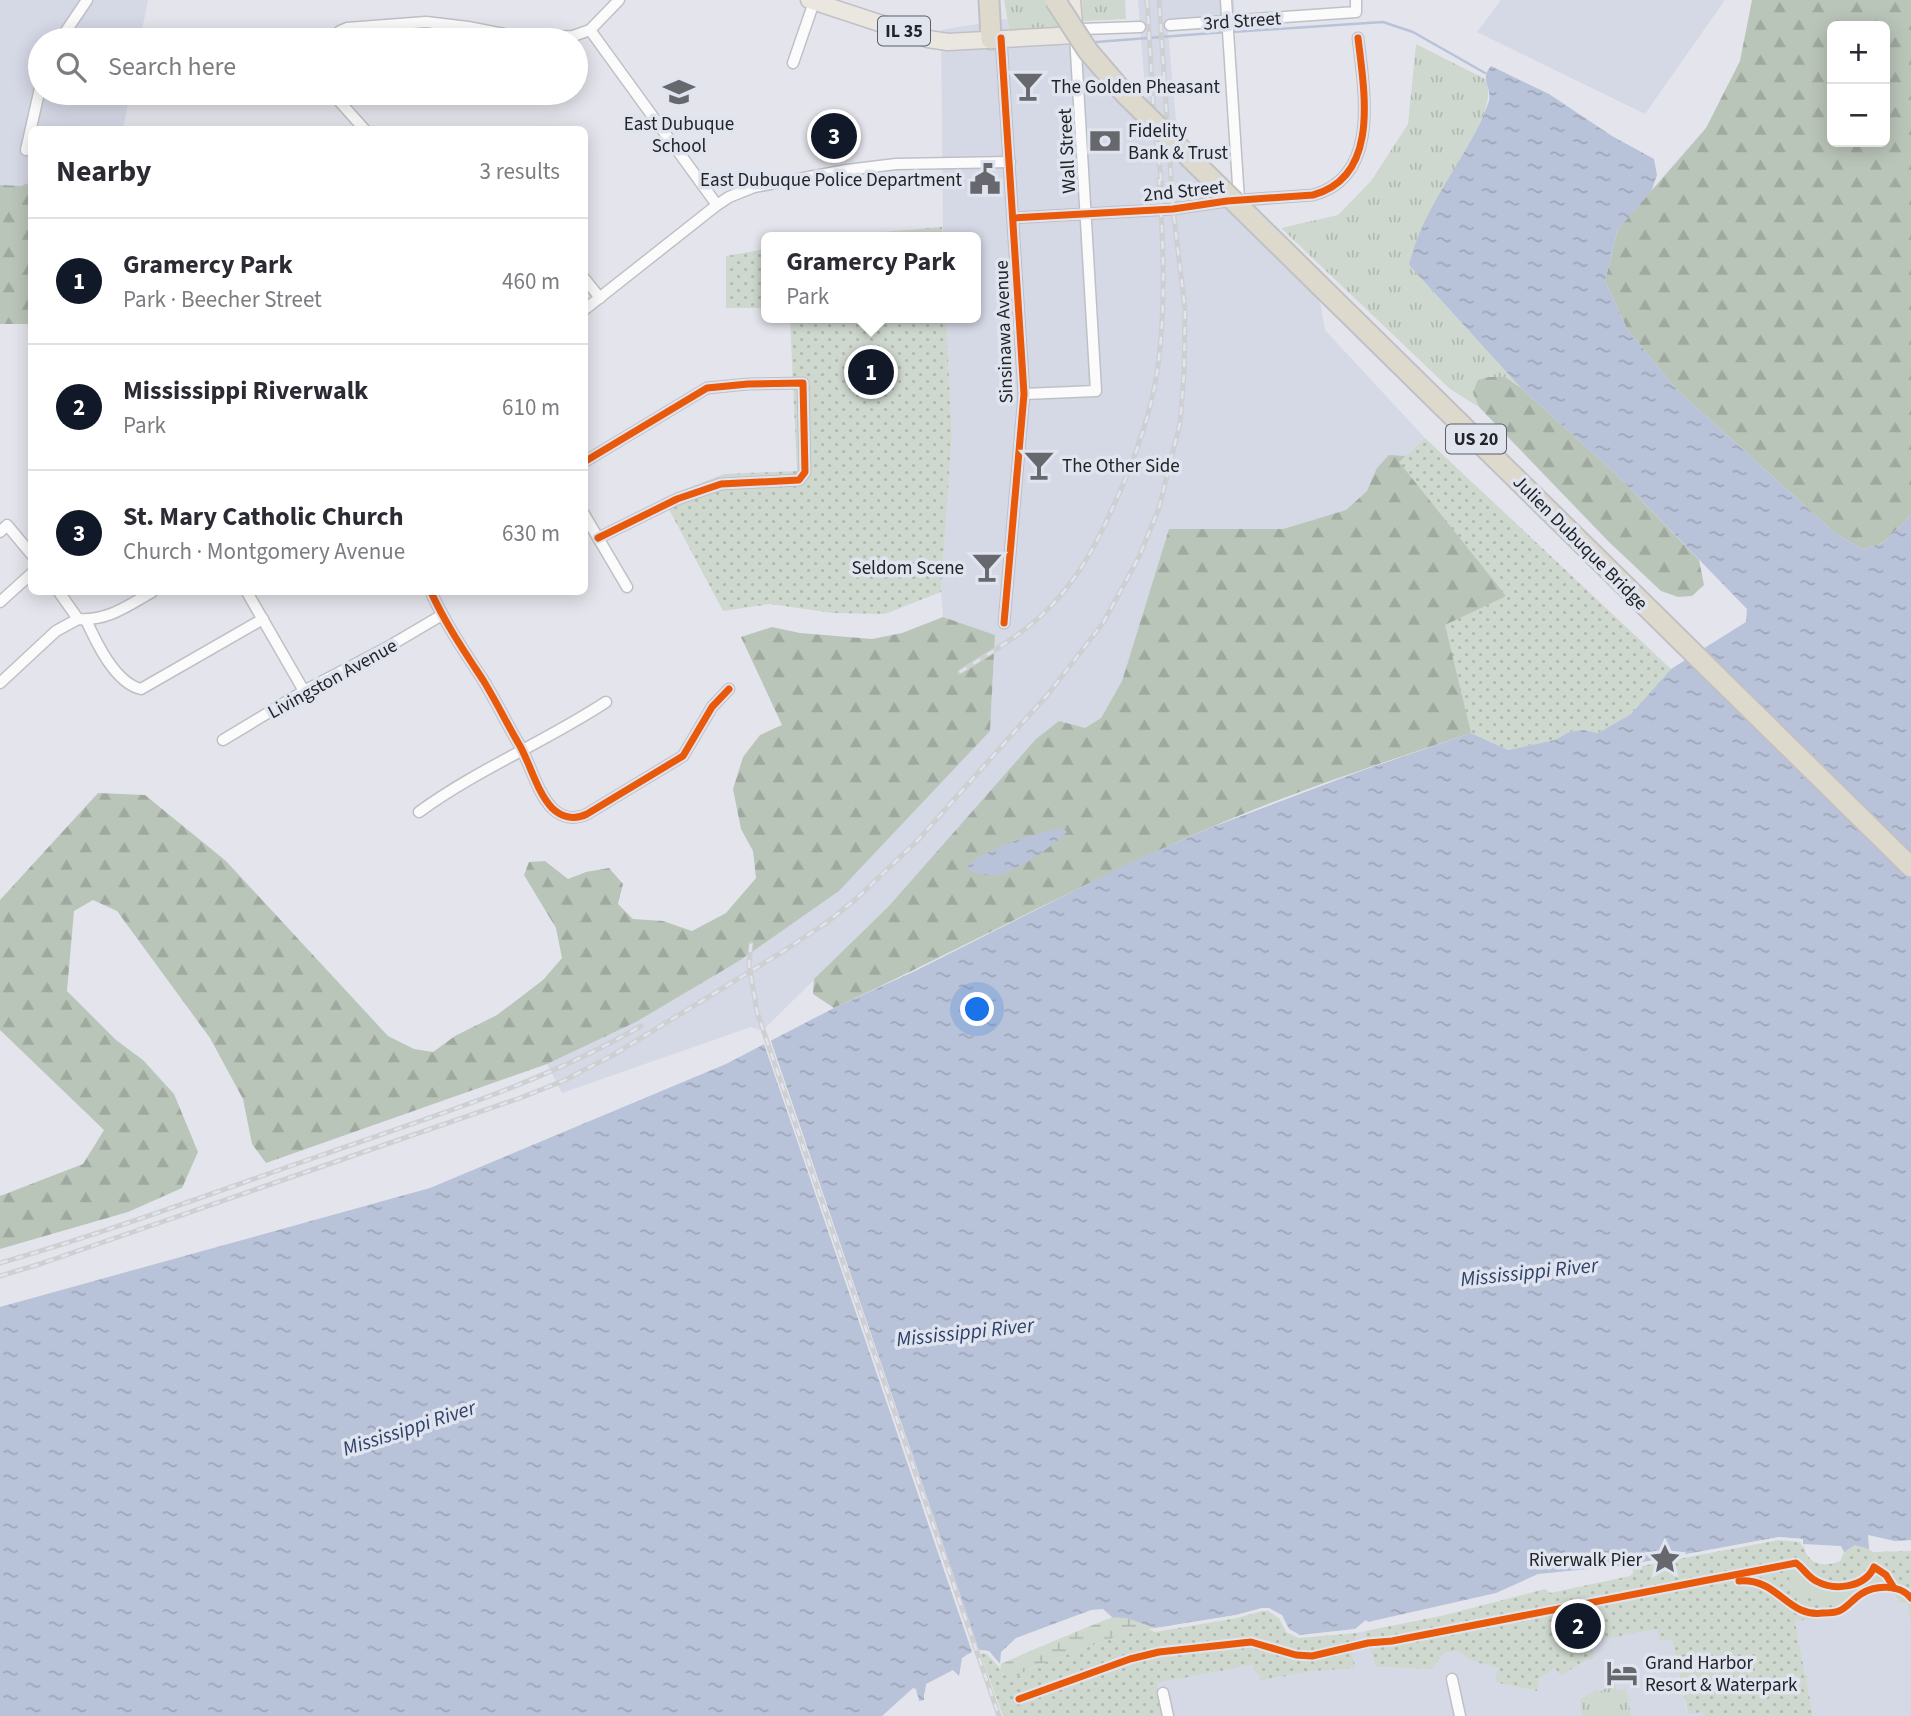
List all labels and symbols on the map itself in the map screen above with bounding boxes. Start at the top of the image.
street label: 3rd Street [1202,5,1282,38]
road number: IL 35 [878,16,930,46]
bar icon: The Golden Pheasant [1011,69,1045,103]
place label: The Golden Pheasant [1051,74,1221,101]
school or university icon: East Dubuque School [662,75,696,109]
street label: Wall Street [1052,107,1083,194]
pin: 3 [811,110,857,162]
place label: East Dubuque School [624,111,734,160]
place label: Fidelity Bank & Trust [1128,118,1229,167]
bank icon: Fidelity Bank & Trust [1088,124,1122,158]
public building icon: East Dubuque Police Department [968,162,1002,196]
place label: East Dubuque Police Department [700,167,963,194]
street label: 2nd Street [1142,174,1227,209]
street label: Sinsinawa Avenue [989,260,1020,404]
pin: 1 [848,346,894,398]
road number: US 20 [1446,424,1506,454]
bar icon: The Other Side [1022,448,1056,482]
place label: The Other Side [1062,453,1180,480]
street label: Julien Dubuque Bridge [1506,469,1654,617]
bar icon: Seldom Scene [970,550,1004,584]
place label: Seldom Scene [852,555,964,582]
street label: Livingston Avenue [263,633,402,726]
your location [960,992,994,1026]
water label: Mississippi River [1459,1250,1600,1294]
water label: Mississippi River [895,1310,1036,1354]
water label: Mississippi River [339,1392,480,1464]
place icon: Riverwalk Pier [1648,1542,1682,1576]
place label: Riverwalk Pier [1529,1547,1642,1574]
pin: 2 [1555,1600,1601,1652]
place label: Grand Harbor Resort & Waterpark [1645,1650,1798,1699]
hotel icon: Grand Harbor Resort & Waterpark [1605,1656,1639,1690]

